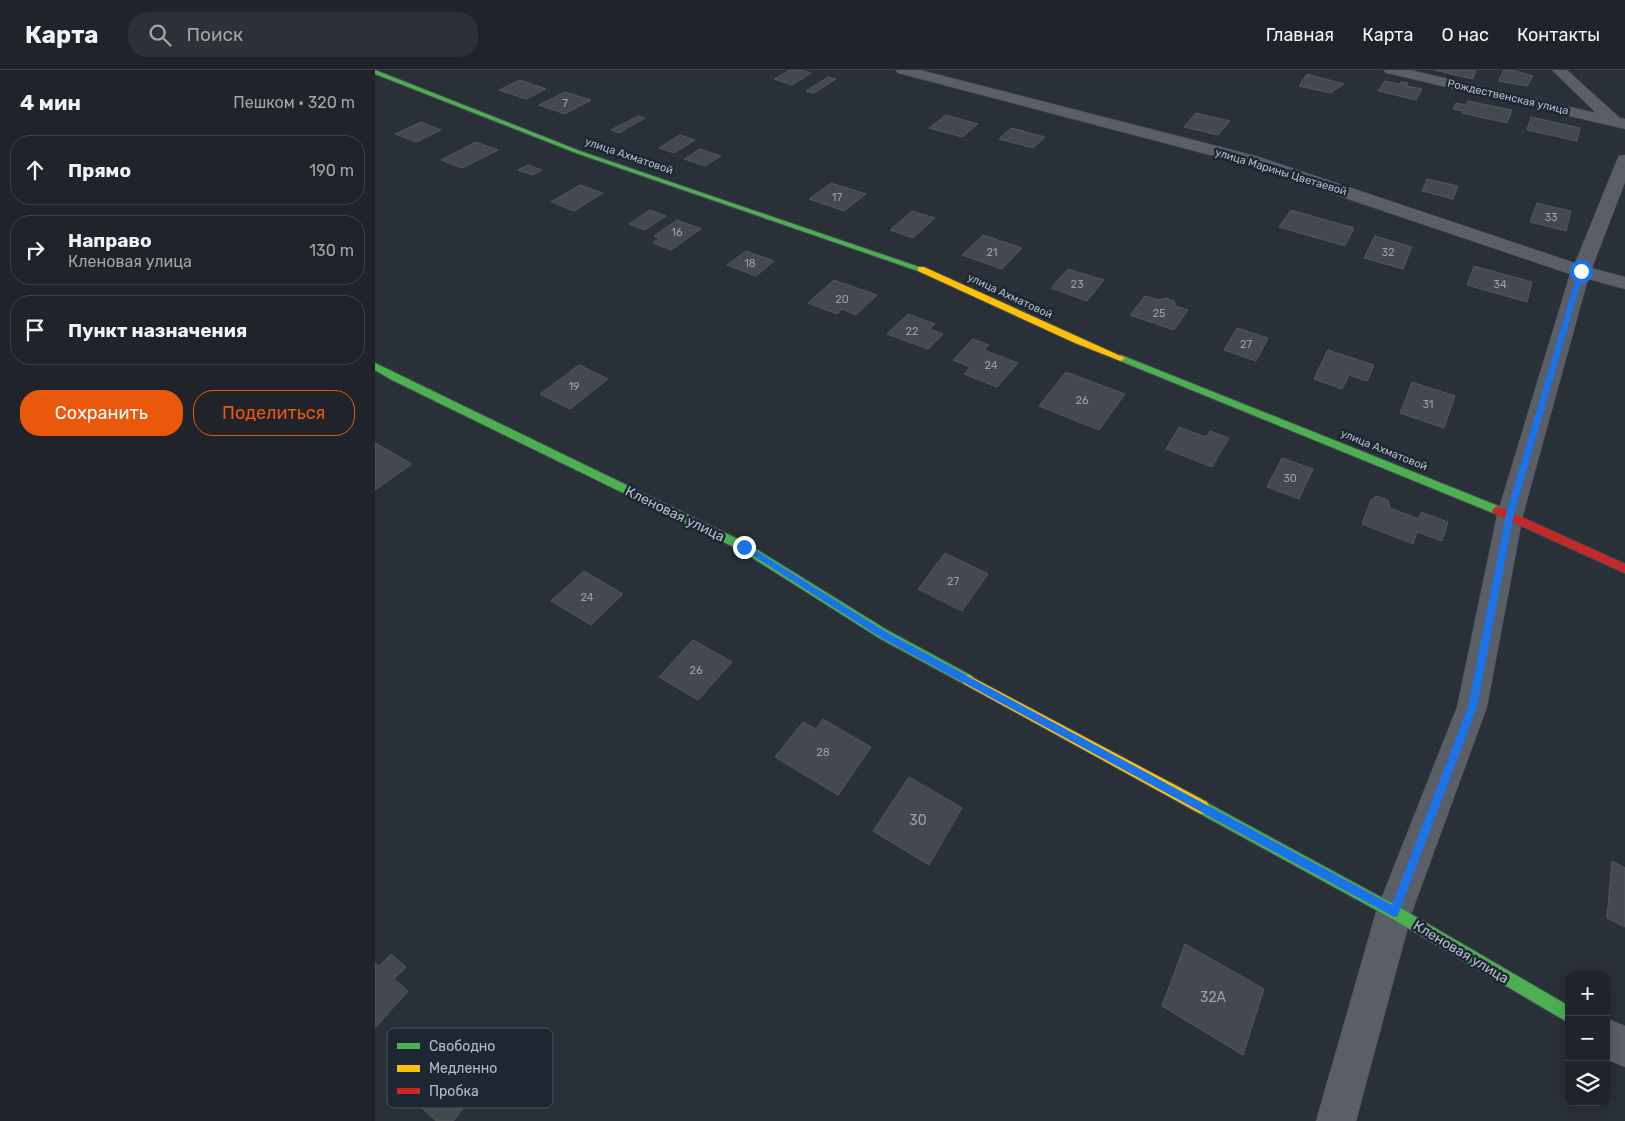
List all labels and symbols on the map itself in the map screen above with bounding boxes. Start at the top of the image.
street label: Рождественская улица [1446,77,1570,117]
house number: 7 [562,97,568,110]
street label: улица Ахматовой [583,135,675,177]
street label: улица Марины Цветаевой [1214,146,1348,198]
house number: 17 [832,191,843,204]
house number: 33 [1544,211,1558,224]
house number: 16 [671,226,683,239]
house number: 21 [986,246,998,259]
house number: 32 [1381,246,1395,259]
house number: 18 [744,257,756,270]
route start [1570,260,1593,283]
street label: улица Ахматовой [965,271,1055,321]
house number: 23 [1070,278,1084,291]
house number: 34 [1493,278,1507,291]
house number: 20 [835,293,849,306]
house number: 25 [1153,307,1166,320]
house number: 22 [906,325,918,338]
house number: 27 [1240,338,1252,351]
house number: 24 [984,359,998,372]
house number: 19 [568,380,580,393]
house number: 26 [1075,394,1089,407]
house number: 31 [1422,398,1434,411]
street label: улица Ахматовой [1339,427,1429,473]
house number: 30 [1283,472,1297,485]
street label: Кленовая улица [623,483,727,545]
route end [733,536,756,559]
house number: 27 [947,575,959,588]
house number: 24 [580,591,594,604]
house number: 26 [689,664,703,677]
house number: 28 [816,746,830,759]
house number: 30 [909,812,927,829]
street label: Кленовая улица [1410,917,1512,987]
house number: 32А [1200,989,1227,1006]
legend [387,1028,553,1108]
text: Свободно [429,1038,495,1055]
text: Медленно [429,1060,497,1077]
text: Пробка [429,1083,479,1100]

